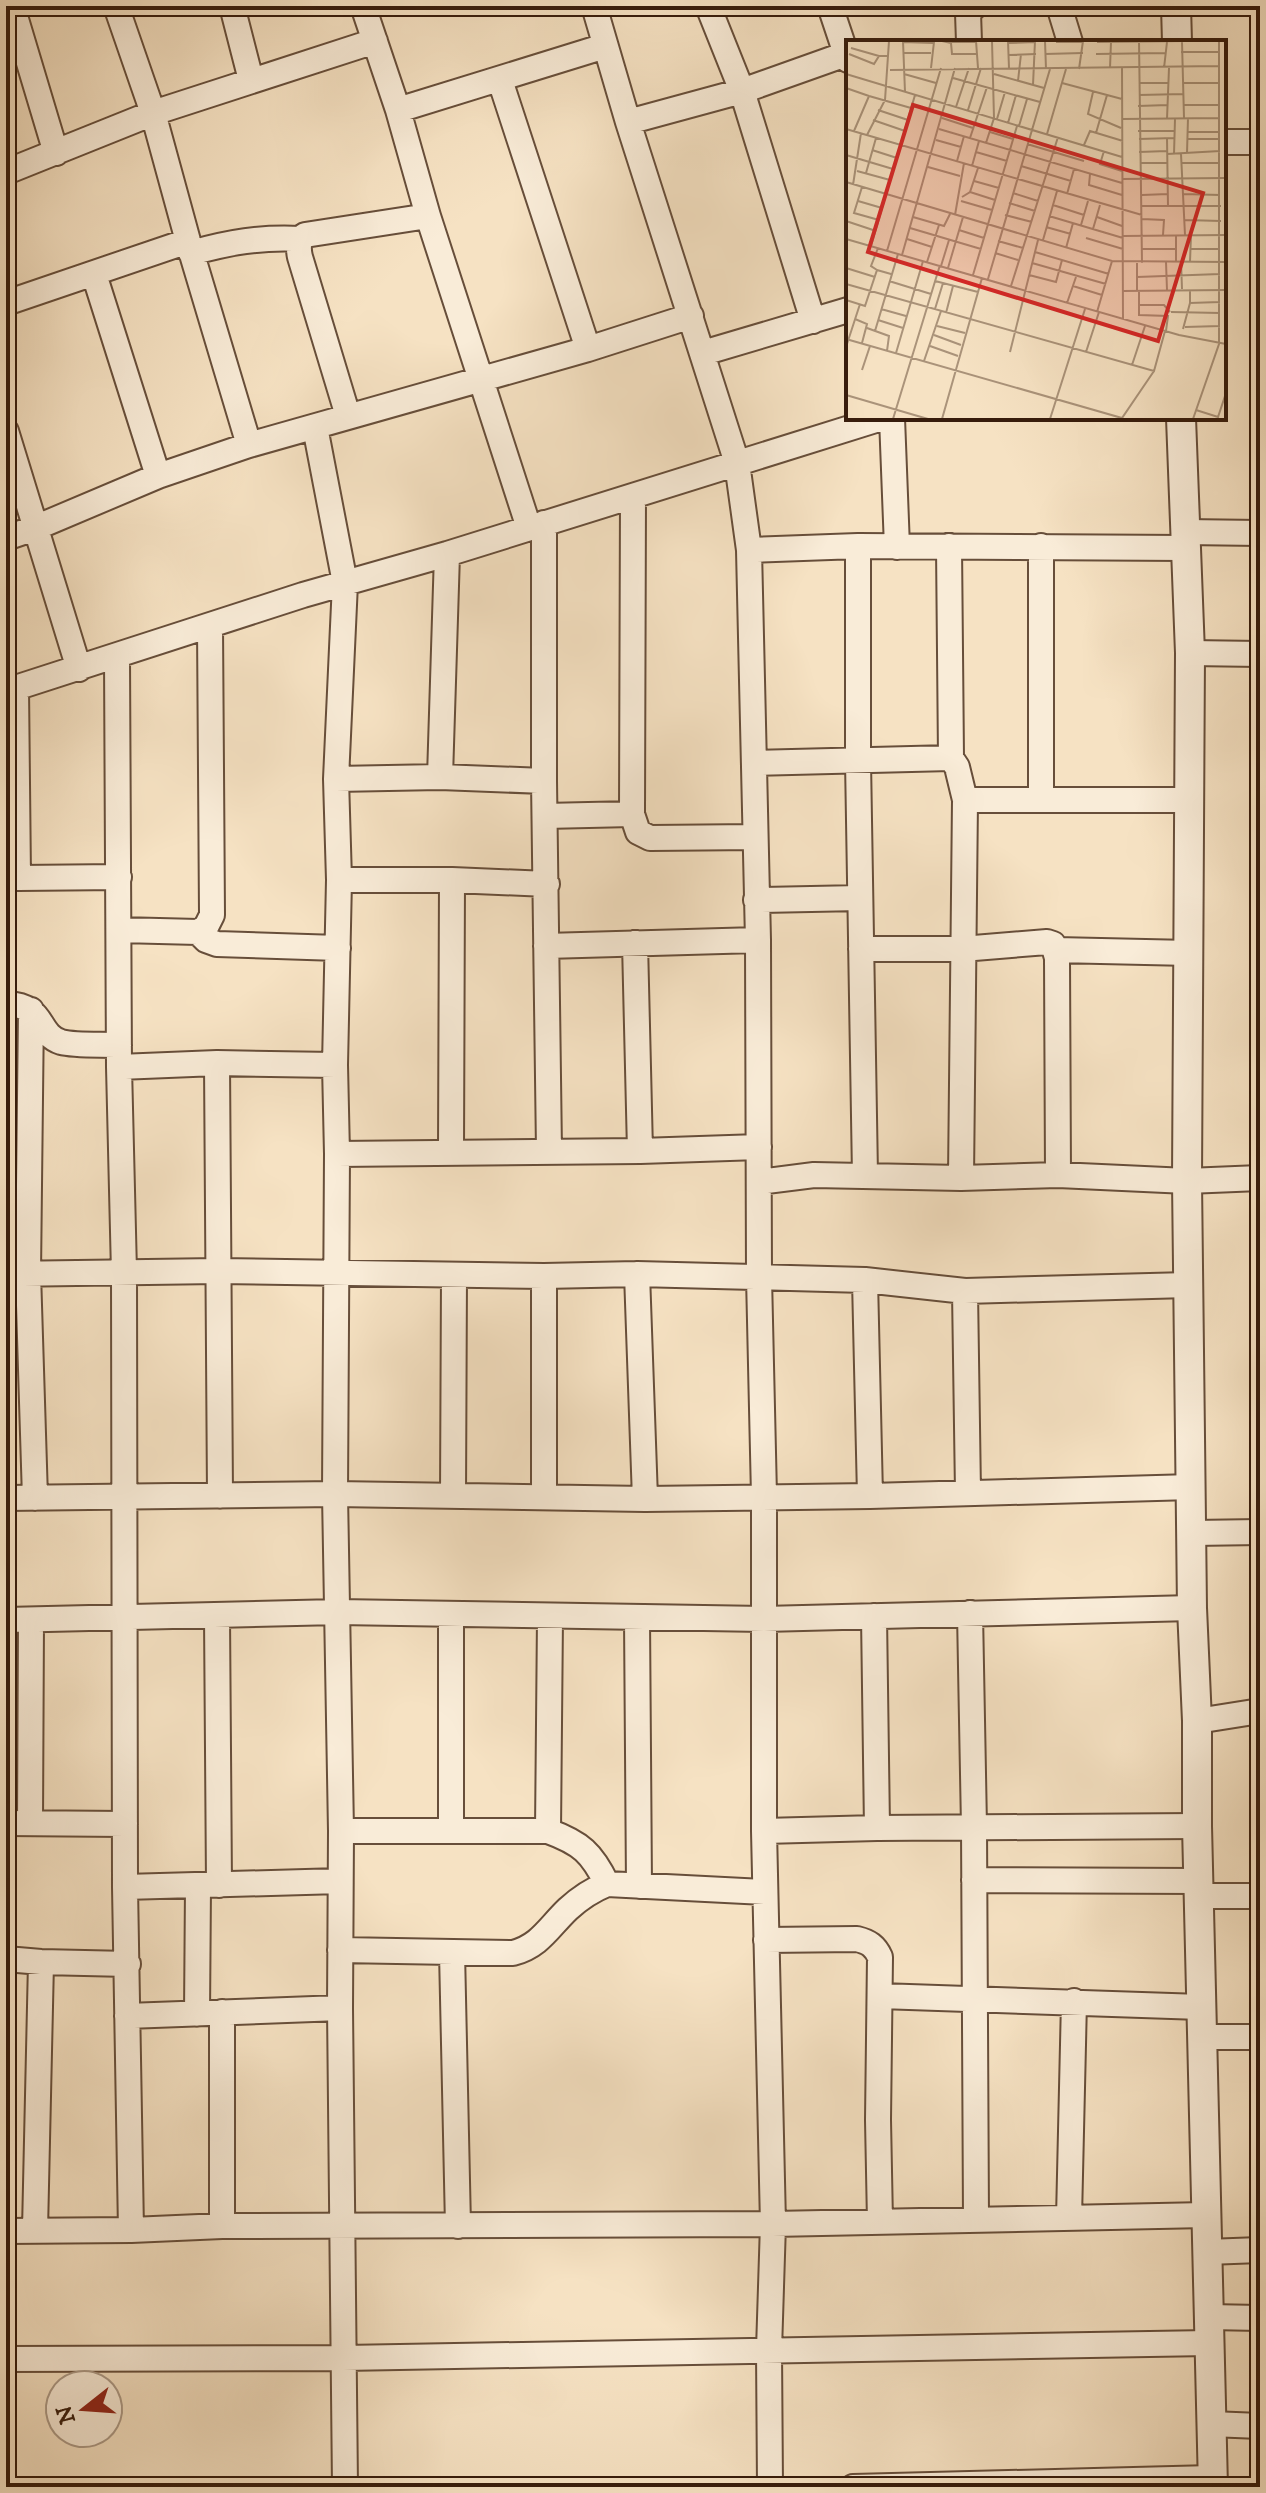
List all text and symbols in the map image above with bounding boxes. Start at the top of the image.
inset map [846,40,1226,420]
north arrow [44,2369,124,2449]
text: N [51,2402,82,2427]

